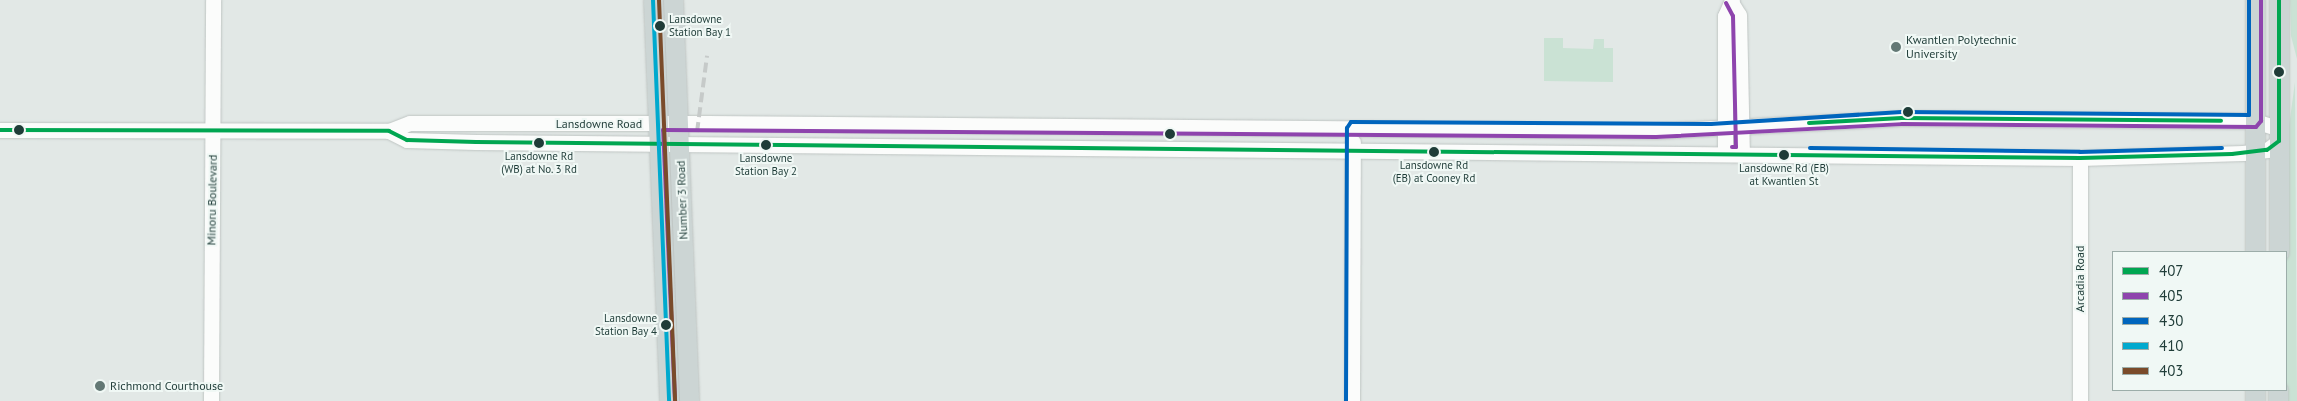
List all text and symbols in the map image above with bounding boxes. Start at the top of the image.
place label: Lansdowne Station Bay 1 [669,13,731,39]
marker: Lansdowne Station Bay 1 [655,21,665,31]
place label: Kwantlen Polytechnic University [1906,33,2016,61]
marker: Kwantlen Polytechnic University [1890,41,1902,53]
unlabelled marker [2274,67,2284,77]
unlabelled marker [1903,107,1913,117]
street label: Lansdowne Road [556,117,642,131]
unlabelled marker [14,125,24,135]
unlabelled marker [1165,129,1175,139]
marker: Lansdowne Rd (WB) at No. 3 Rd [534,138,544,148]
marker: Lansdowne Station Bay 2 [761,140,771,150]
marker: Lansdowne Rd (EB) at Cooney Rd [1429,147,1439,157]
place label: Lansdowne Rd (WB) at No. 3 Rd [501,150,577,176]
marker: Lansdowne Rd (EB) at Kwantlen St [1779,150,1789,160]
place label: Lansdowne Station Bay 2 [735,152,797,178]
street label: Minoru Boulevard [204,154,220,246]
place label: Lansdowne Rd (EB) at Cooney Rd [1392,159,1476,185]
street label: Number 3 Road [673,160,691,240]
place label: Lansdowne Rd (EB) at Kwantlen St [1739,162,1829,188]
street label: Arcadia Road [2073,246,2087,312]
legend [2112,251,2287,391]
text: 407 [2159,261,2184,280]
text: 405 [2159,286,2184,305]
text: 430 [2159,311,2184,330]
place label: Lansdowne Station Bay 4 [595,312,657,338]
marker: Lansdowne Station Bay 4 [661,320,671,330]
text: 410 [2159,336,2184,355]
text: 403 [2159,361,2184,380]
place label: Richmond Courthouse [110,379,223,393]
marker: Richmond Courthouse [94,380,106,392]

